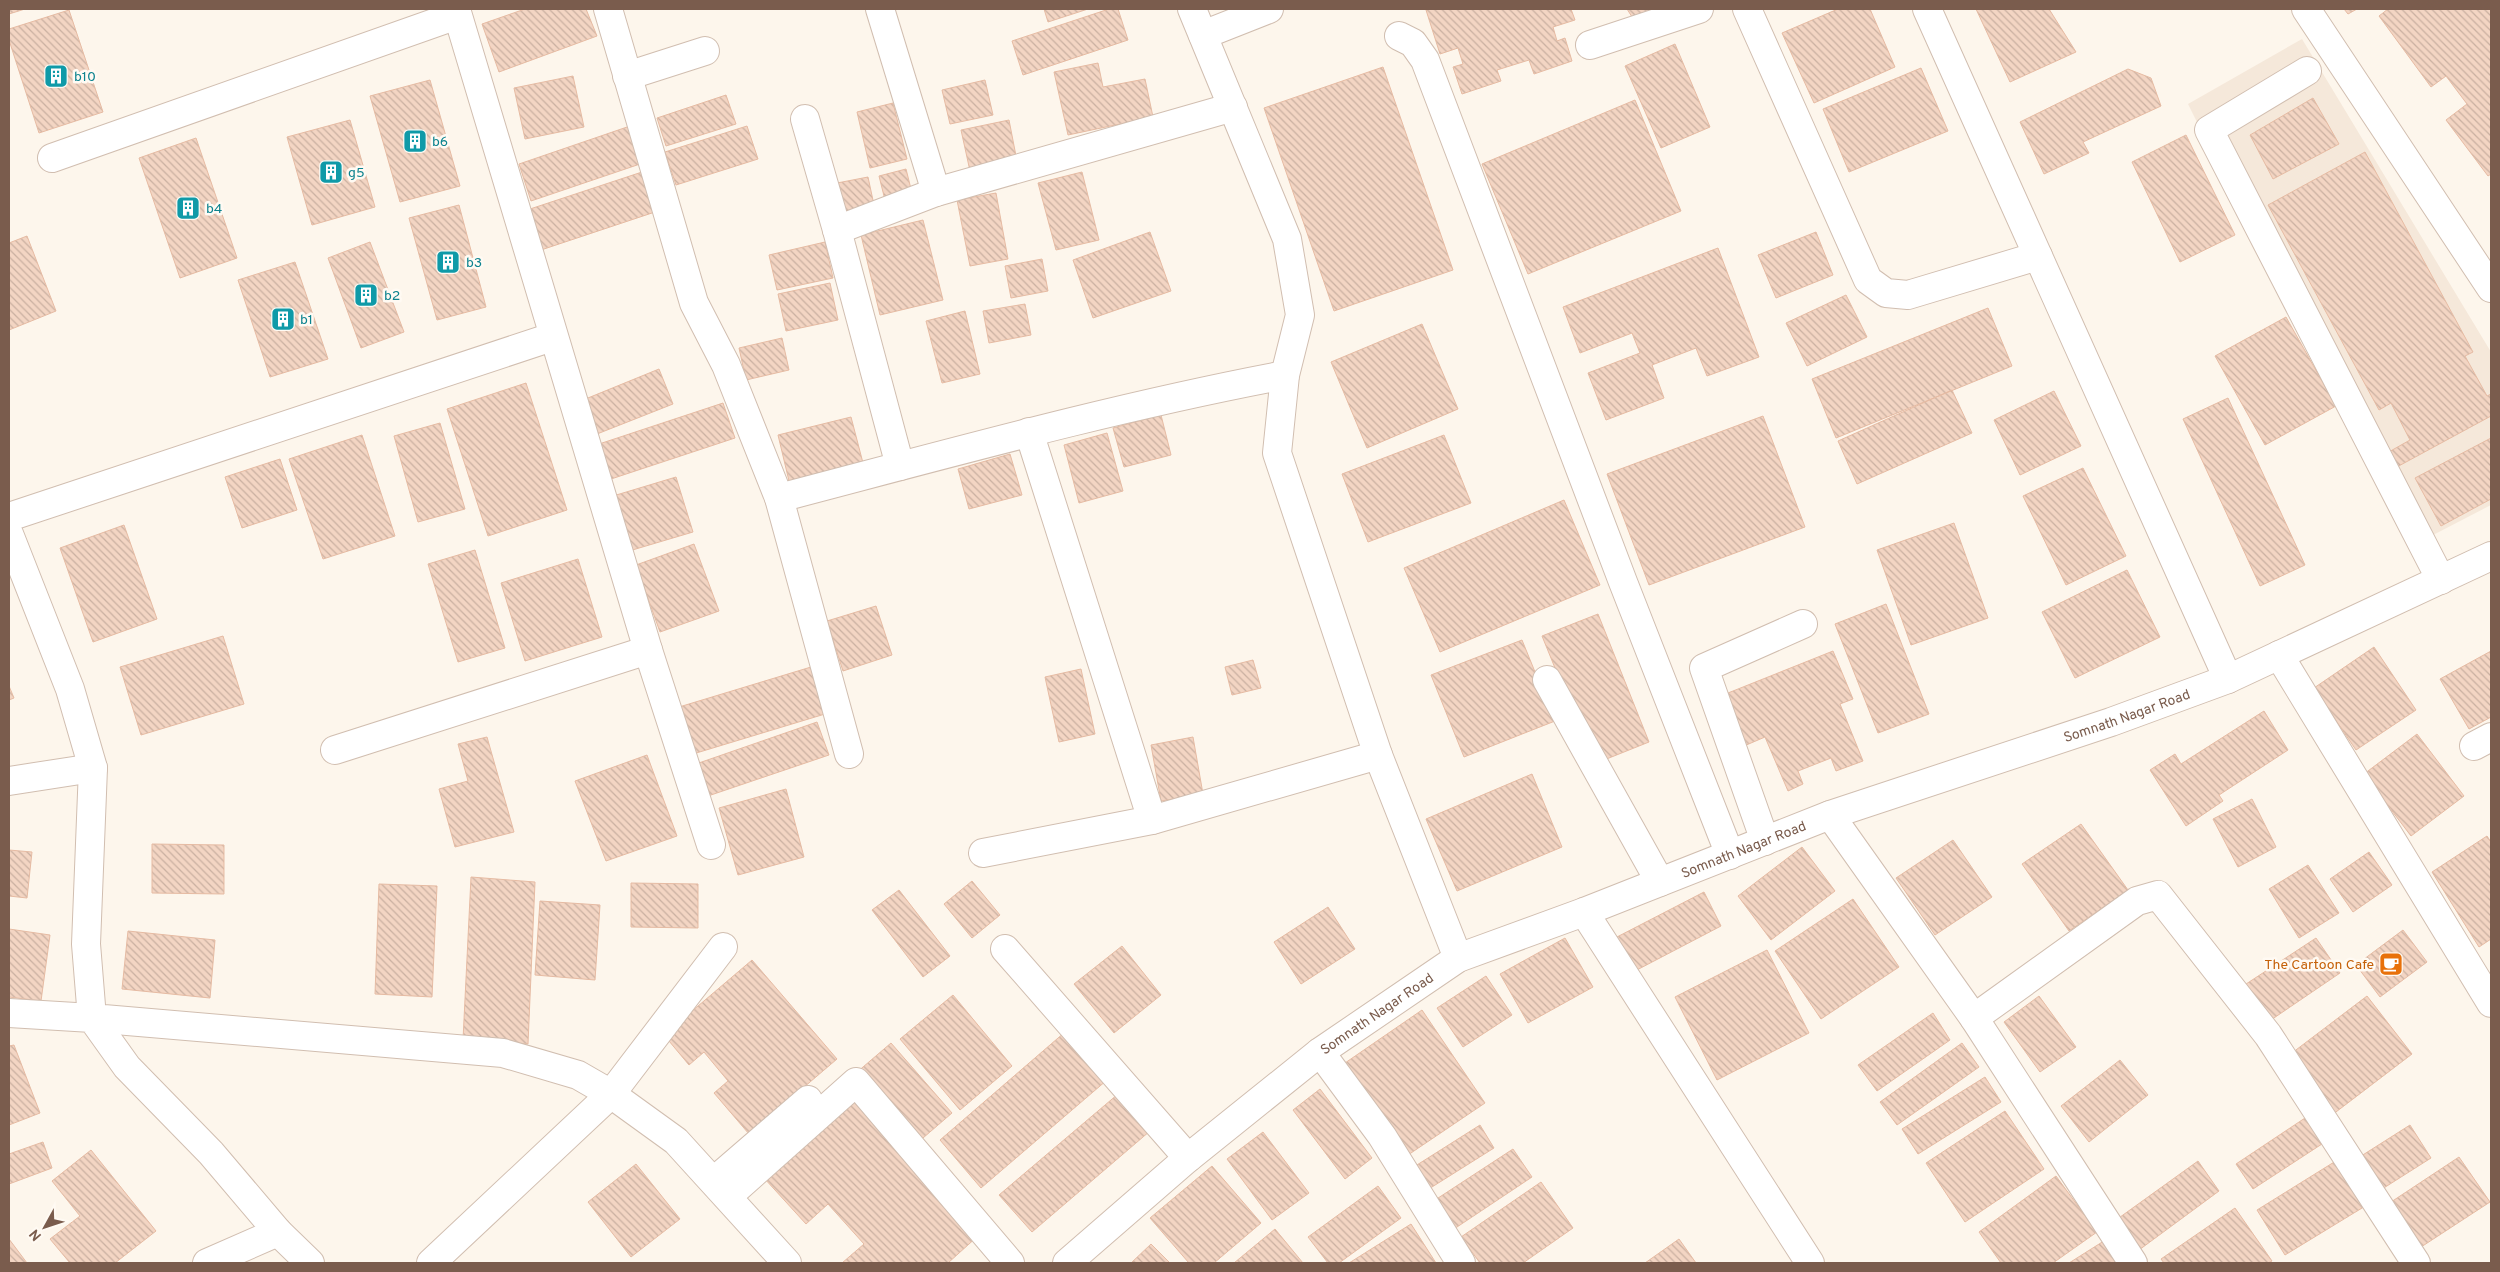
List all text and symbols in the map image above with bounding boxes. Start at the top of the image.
building icon: b10 [43,63,69,89]
place label: b10 [74,69,96,86]
building icon: b6 [402,128,428,154]
place label: b6 [432,134,448,151]
building icon: g5 [318,159,344,185]
place label: g5 [348,165,365,182]
building icon: b4 [175,195,201,221]
place label: b4 [206,201,223,218]
building icon: b3 [435,249,461,275]
place label: b3 [466,255,482,272]
building icon: b2 [353,282,379,308]
place label: b2 [384,288,400,305]
building icon: b1 [270,306,296,332]
place label: b1 [300,312,313,329]
street label: Somnath Nagar Road [2062,687,2193,747]
street label: Somnath Nagar Road [1679,818,1809,883]
cafe icon: The Cartoon Cafe [2378,951,2404,977]
place label: The Cartoon Cafe [2264,957,2374,974]
street label: Somnath Nagar Road [1318,970,1437,1059]
north arrow [20,1202,70,1252]
text: N [26,1225,46,1244]

